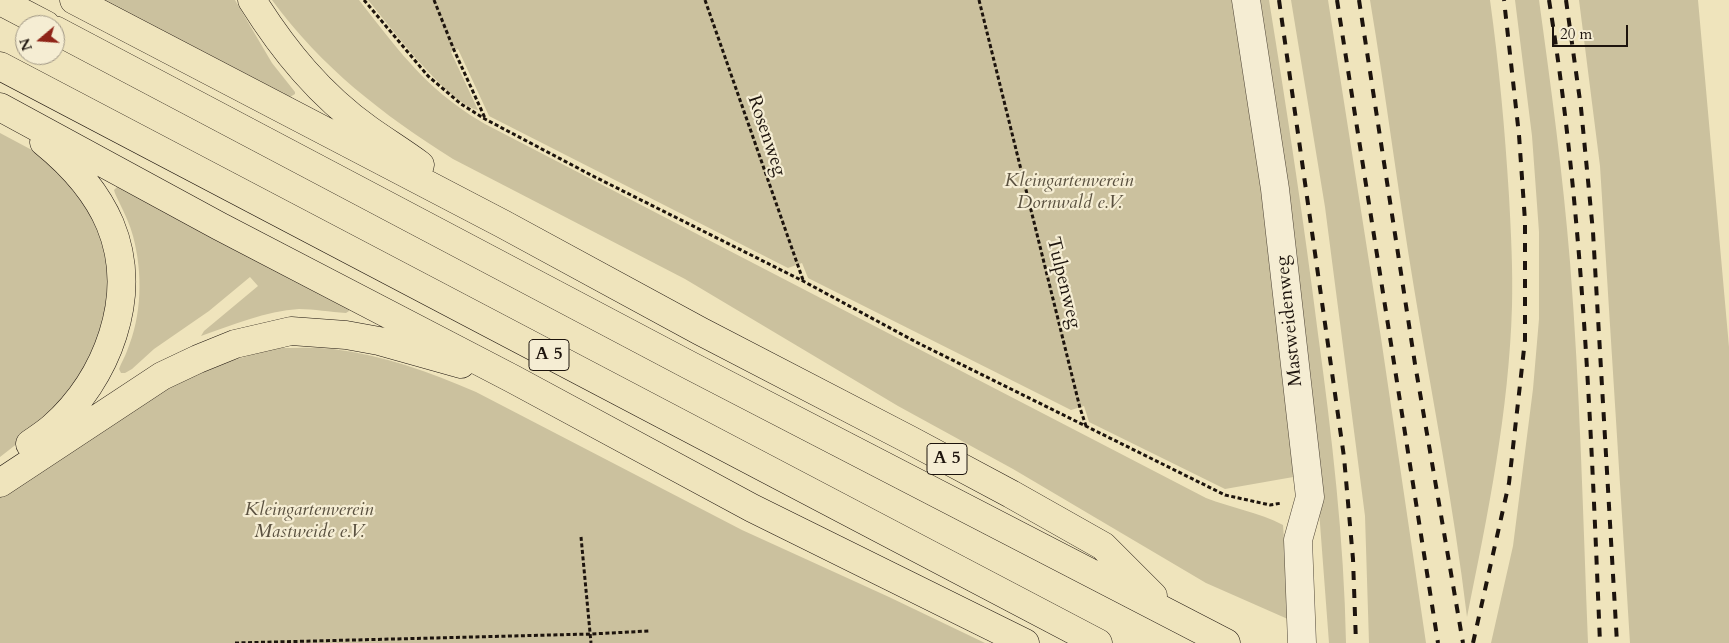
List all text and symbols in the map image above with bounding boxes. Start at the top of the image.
north arrow [15,15,65,65]
scale bar [1554,15,1630,47]
text: 20 m [1560,24,1592,44]
text: N [15,36,37,53]
street label: Rosenweg [742,93,790,179]
park label: Kleingartenverein Dornwald e.V. [1005,171,1133,215]
street label: Tulpenweg [1041,235,1085,331]
street label: Mastweidenweg [1272,254,1308,388]
road number: A 5 [529,340,569,370]
road number: A 5 [927,444,967,474]
park label: Kleingartenverein Mastweide e.V. [245,500,373,544]

